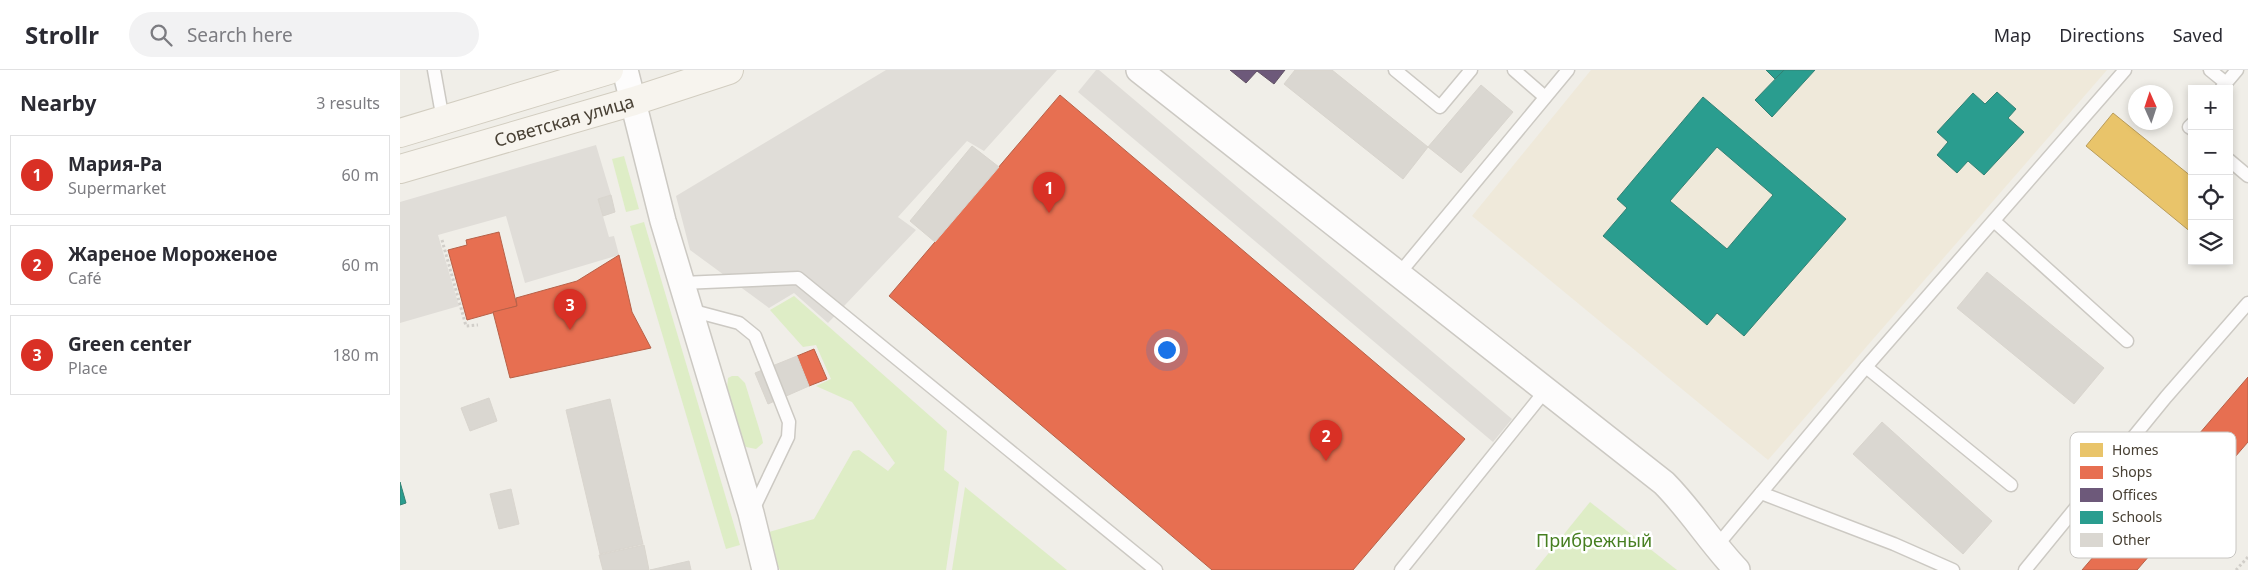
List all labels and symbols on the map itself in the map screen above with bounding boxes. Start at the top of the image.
north arrow [2128,85,2173,130]
street label: Советская улица [491,89,637,152]
pin: 1 [1033,172,1065,213]
pin: 3 [554,289,586,330]
your location [1154,337,1180,363]
pin: 2 [1310,420,1342,461]
legend [2070,432,2236,558]
text: Homes [2112,440,2159,459]
text: Shops [2112,462,2152,481]
text: Offices [2112,485,2158,504]
text: Schools [2112,507,2163,526]
park label: Прибрежный [1536,528,1652,552]
text: Other [2112,530,2151,549]

